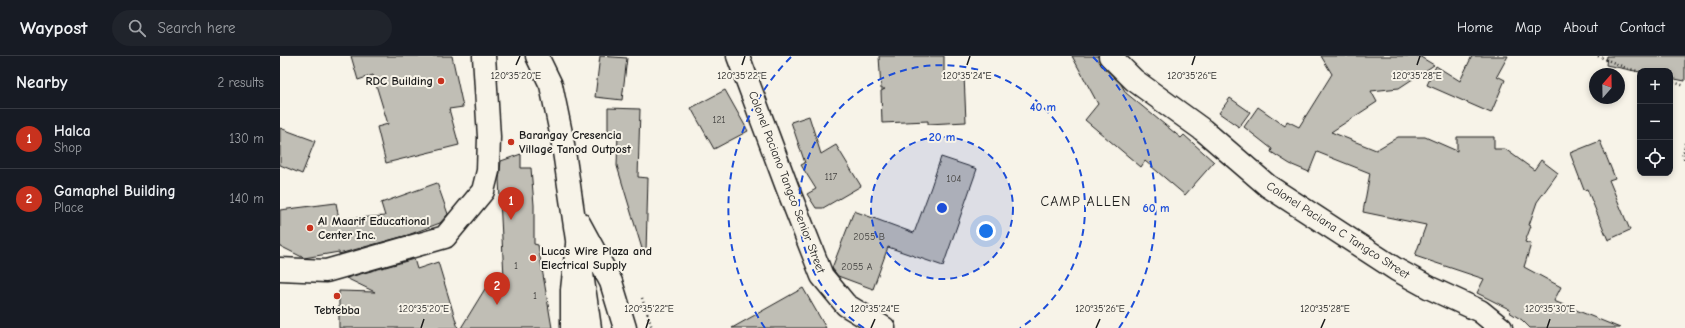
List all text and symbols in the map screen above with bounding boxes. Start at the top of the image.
search box [112,10,392,46]
text: Waypost [20,17,88,39]
icon: search [126,17,148,39]
text: Search here [158,19,236,37]
text: Home [1457,19,1493,36]
text: Map [1515,19,1541,36]
text: About [1563,19,1598,36]
text: Contact [1620,19,1665,36]
north arrow [1589,68,1625,104]
map controls [1637,68,1673,176]
button: + [1637,68,1673,104]
text: 120°35'20"E [491,70,541,82]
text: 120°35'22"E [717,70,767,82]
text: 120°35'24"E [943,70,992,82]
text: 120°35'26"E [1167,70,1217,82]
text: 120°35'28"E [1392,70,1442,82]
text: Nearby [16,73,67,92]
place label: RDC Building [365,74,433,88]
text: 2 results [217,75,264,90]
marker: RDC Building [436,76,446,86]
street label: Colonel Paciano Tangco Senior Street [746,89,828,275]
text: 40 m [1030,100,1056,114]
button: − [1637,104,1673,140]
house number: 121 [712,114,726,126]
text: Halca [54,122,91,140]
place label: Barangay Cresencia Village Tanod Outpost [519,128,632,156]
text: 20 m [929,130,955,144]
text: 1 [26,131,32,146]
text: 130 m [229,131,264,146]
marker: Barangay Cresencia Village Tanod Outpost [506,137,516,147]
text: Shop [54,140,82,155]
button: locate [1637,140,1673,176]
house number: 117 [825,171,838,183]
house number: 104 [947,173,962,185]
street label: Colonel Paciana C Tangco Street [1264,178,1413,282]
text: Gamaphel Building [54,182,176,200]
pin: 1 [498,187,524,220]
text: 2 [26,191,32,206]
text: 140 m [230,191,264,206]
district label: CAMP ALLEN [1041,193,1131,210]
text: Place [54,200,84,215]
centre of rings [935,201,949,215]
text: 60 m [1143,201,1169,215]
place label: Al Maarif Educational Center Inc. [318,214,429,242]
your location [976,221,996,241]
marker: Al Maarif Educational Center Inc. [305,223,315,233]
house number: 2055 B [853,231,885,243]
place label: Lucas Wire Plaza and Electrical Supply [541,244,652,272]
marker: Lucas Wire Plaza and Electrical Supply [528,253,538,263]
house number: 1 [514,260,518,272]
house number: 2055 A [841,261,873,273]
pin: 2 [484,272,510,305]
house number: 1 [533,290,537,302]
marker: Tebtebba [332,291,342,301]
place label: Tebtebba [314,303,360,317]
text: 120°35'20"E [399,303,449,315]
text: 120°35'22"E [624,303,674,315]
text: 120°35'24"E [851,303,900,315]
text: 120°35'26"E [1075,303,1125,315]
text: 120°35'28"E [1300,303,1350,315]
text: 120°35'30"E [1525,303,1575,315]

